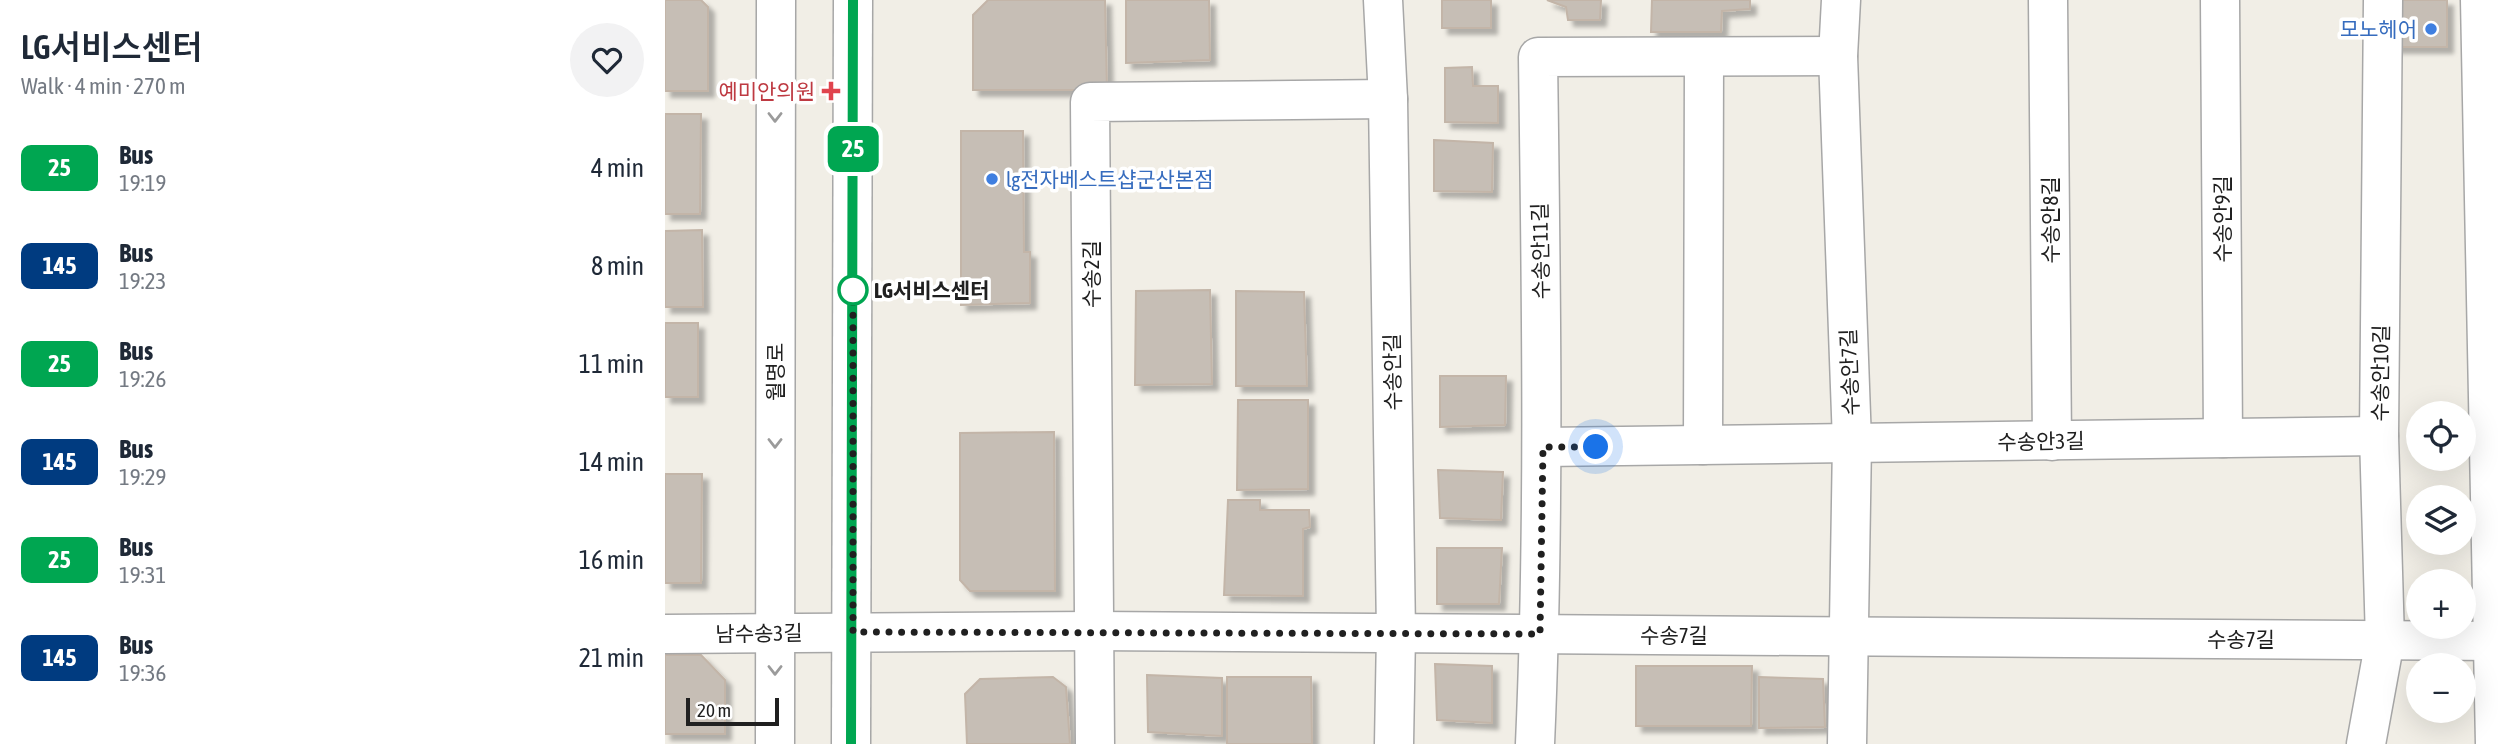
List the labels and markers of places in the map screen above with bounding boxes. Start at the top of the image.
place label: 모노헤어 [2340,17,2417,41]
marker: 모노헤어 [2423,21,2439,37]
place label: 예미안의원 [718,79,815,103]
marker: 예미안의원 [821,81,841,101]
place label: lg전자베스트샵군산본점 [1006,167,1213,191]
marker: lg전자베스트샵군산본점 [984,171,1000,187]
marker: LG서비스센터 [838,275,868,305]
place label: LG서비스센터 [874,278,989,302]

